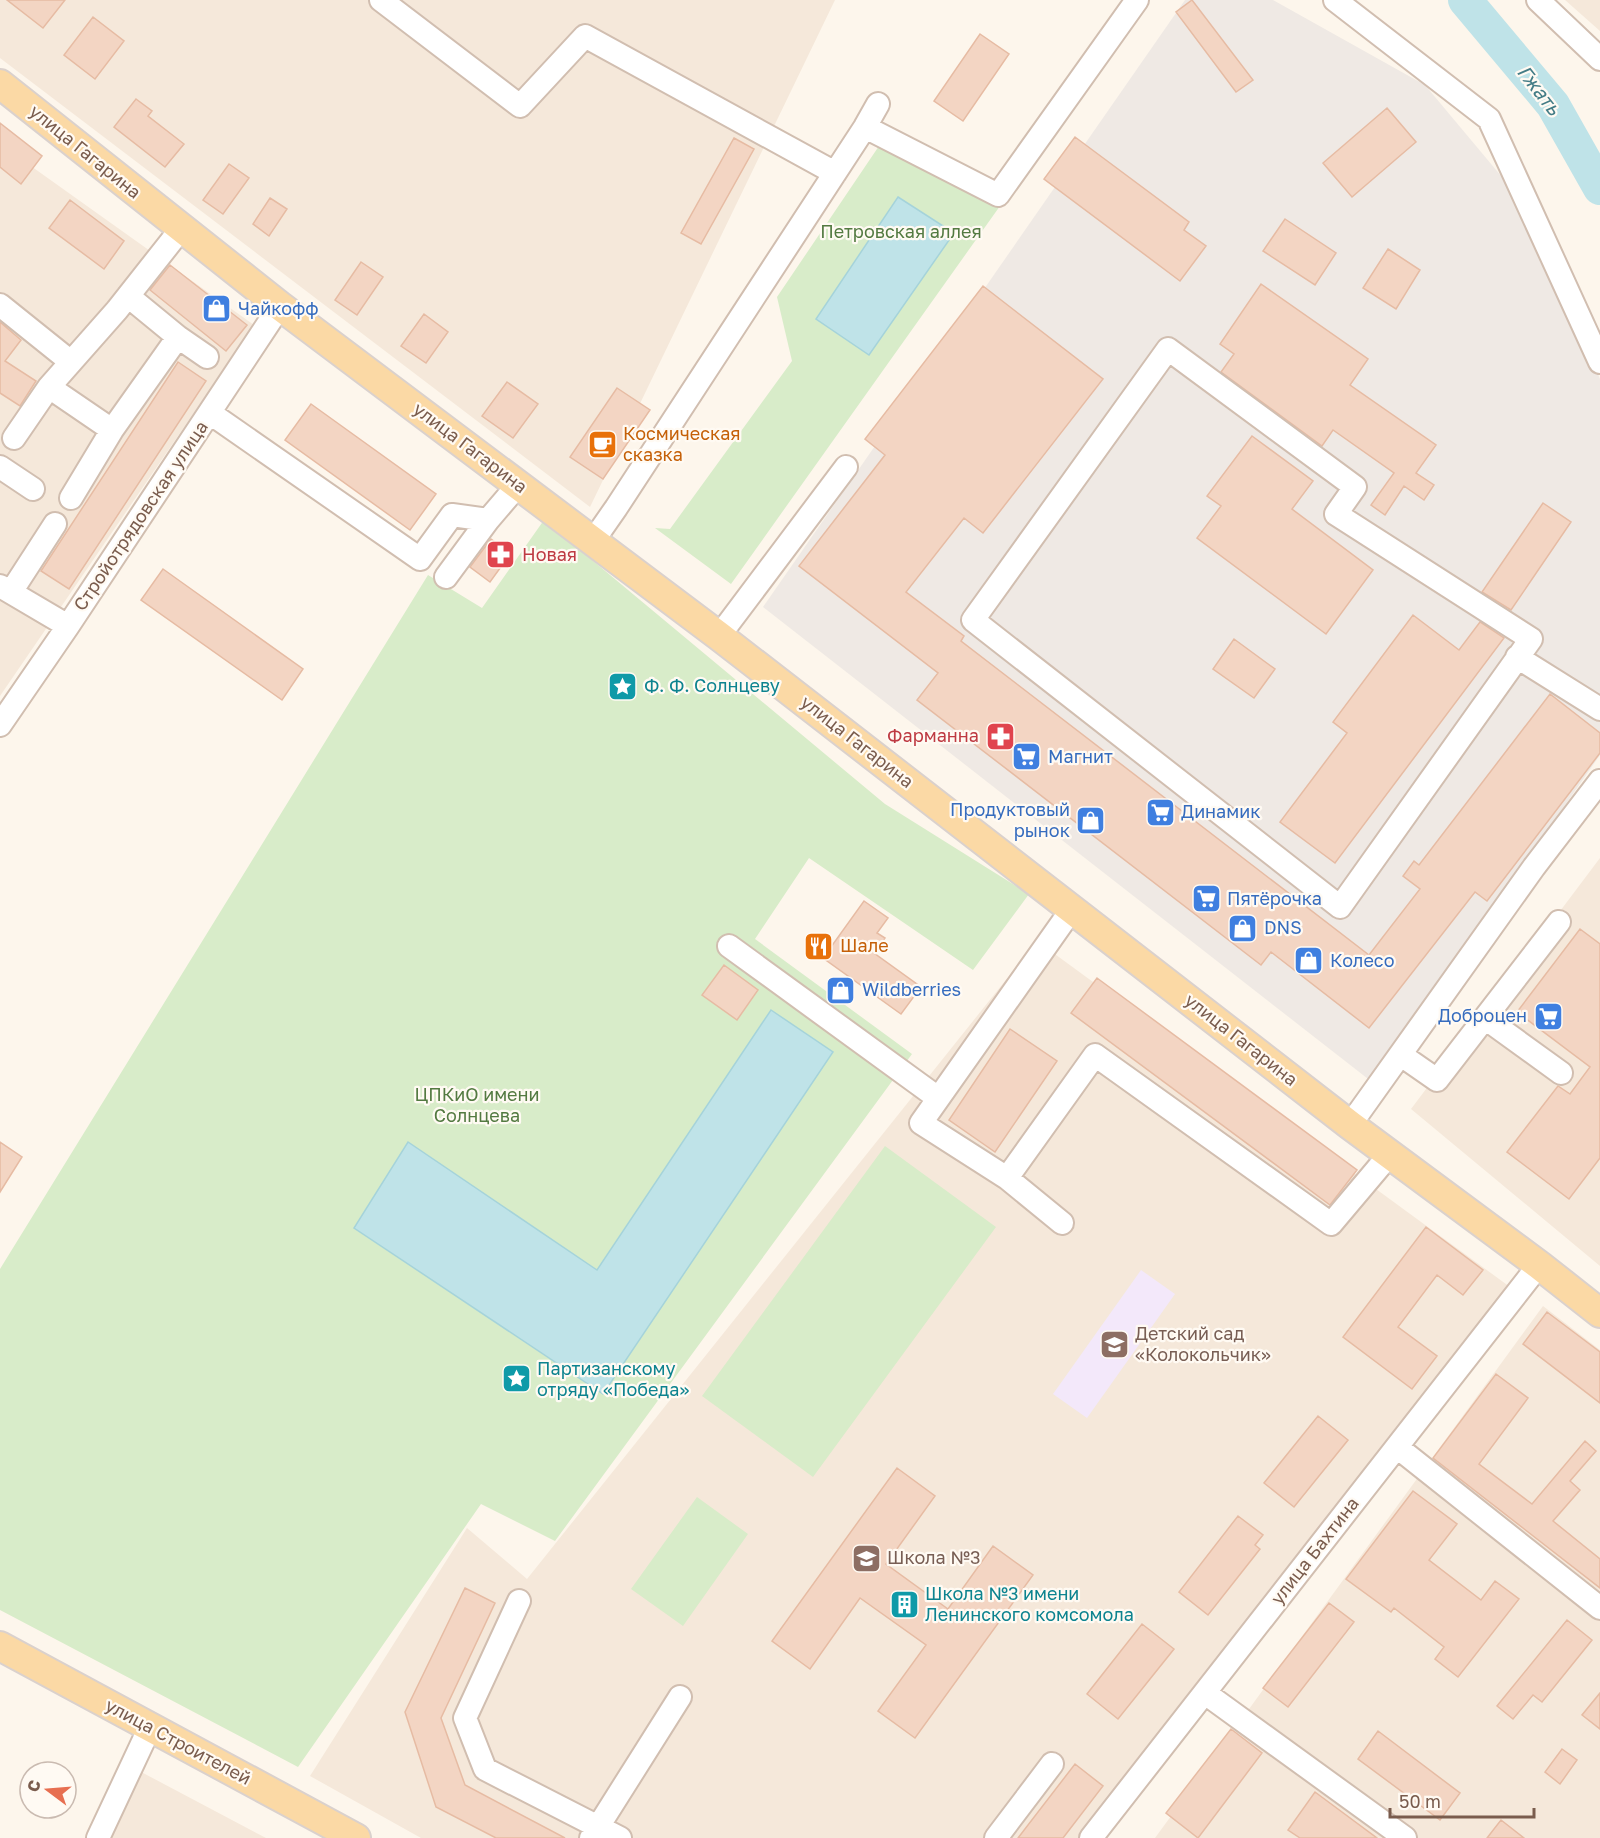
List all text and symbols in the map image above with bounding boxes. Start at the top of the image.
water label: Гжать [1513,60,1568,120]
street label: улица Гагарина [25,100,146,203]
park label: Петровская аллея [820,220,982,242]
shop icon: Чайкофф [201,293,233,325]
place label: Чайкофф [238,297,319,319]
street label: улица Гагарина [409,397,532,497]
street label: Стройотрядовская улица [68,416,212,615]
place label: Космическая сказка [623,422,741,465]
cafe icon: Космическая сказка [586,428,618,460]
pharmacy icon: Новая [485,539,517,571]
place label: Новая [522,543,577,565]
place icon: Ф. Ф. Солнцеву [607,670,639,702]
place label: Ф. Ф. Солнцеву [644,674,780,696]
street label: улица Гагарина [797,690,918,792]
pharmacy icon: Фарманна [984,720,1016,752]
place label: Фарманна [887,724,979,746]
supermarket icon: Магнит [1011,741,1043,773]
place label: Магнит [1048,745,1113,767]
supermarket icon: Динамик [1144,796,1176,828]
place label: Продуктовый рынок [950,798,1070,841]
place label: Динамик [1181,800,1261,822]
shop icon: Продуктовый рынок [1075,804,1107,836]
supermarket icon: Пятёрочка [1190,883,1222,915]
place label: Пятёрочка [1227,887,1322,909]
shop icon: DNS [1227,912,1259,944]
place label: DNS [1264,916,1302,938]
restaurant icon: Шале [803,930,835,962]
place label: Шале [840,934,889,956]
shop icon: Колесо [1293,945,1325,977]
place label: Колесо [1330,949,1394,971]
shop icon: Wildberries [825,974,857,1006]
place label: Wildberries [862,978,961,1000]
street label: улица Гагарина [1181,988,1302,1090]
supermarket icon: Доброцен [1532,1000,1564,1032]
place label: Доброцен [1438,1004,1527,1026]
park label: ЦПКиО имени Солнцева [414,1083,540,1126]
place label: Детский сад «Колокольчик» [1135,1322,1271,1365]
school or university icon: Детский сад «Колокольчик» [1098,1328,1130,1360]
place label: Партизанскому отряду «Победа» [537,1357,689,1400]
place icon: Партизанскому отряду «Победа» [500,1363,532,1395]
street label: улица Бахтина [1265,1492,1363,1608]
school or university icon: Школа №3 [850,1542,882,1574]
place label: Школа №3 [887,1546,981,1568]
place label: Школа №3 имени Ленинского комсомола [925,1582,1134,1625]
building icon: Школа №3 имени Ленинского комсомола [888,1588,920,1620]
street label: улица Строителей [102,1693,255,1789]
north arrow [18,1760,78,1820]
text: С [22,1778,45,1794]
scale bar [1390,1781,1534,1819]
text: 50 m [1399,1790,1441,1812]

